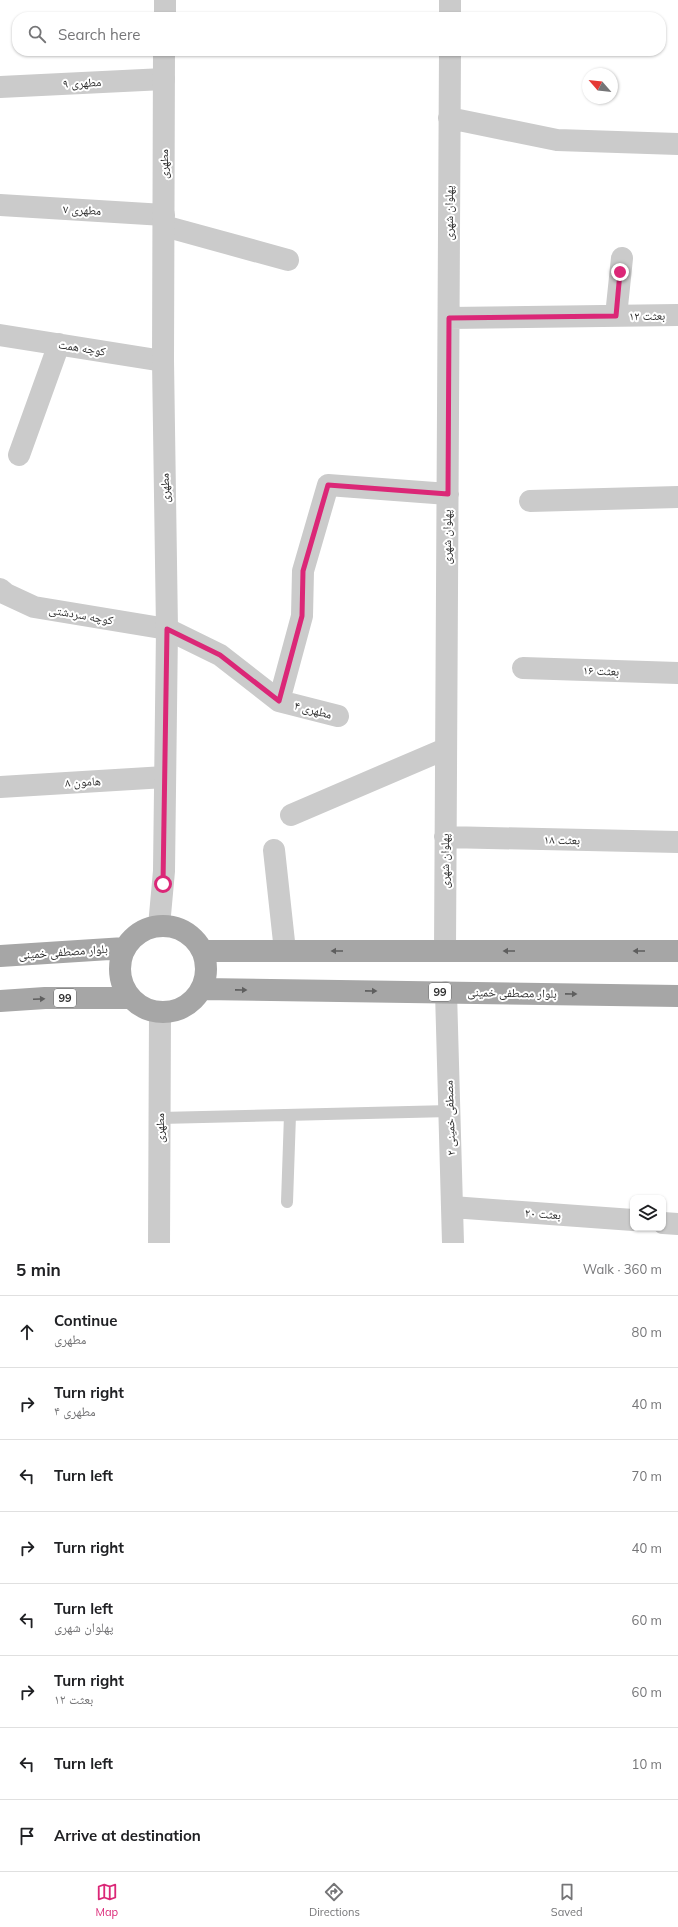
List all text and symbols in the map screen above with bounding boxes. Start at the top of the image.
search box [12,12,666,56]
icon: search [26,23,48,45]
text: Search here [58,25,140,44]
north arrow [582,68,618,104]
street label: مطهری ۹ [62,74,102,91]
street label: مطهری [156,149,171,179]
street label: پهلوان شهری [441,185,456,241]
street label: مطهری ۷ [62,201,102,218]
route end [611,263,629,281]
street label: بعثت ۱۲ [629,308,665,324]
street label: کوچه همت [57,336,107,359]
street label: مطهری [157,473,172,503]
street label: پهلوان شهری [439,509,454,565]
street label: کوچه سردشتی [48,601,114,628]
street label: بعثت ۱۶ [583,662,619,679]
street label: مطهری ۴ [293,697,334,722]
street label: هامون ۸ [65,773,101,790]
street label: بعثت ۱۸ [544,832,580,848]
street label: پهلوان شهری [437,833,452,889]
route start [154,875,172,893]
street label: بلوار مصطفی خمینی [18,941,108,962]
one-way arrow [330,948,343,954]
one-way arrow [502,948,515,954]
one-way arrow [632,948,645,954]
road number: 99 [429,983,451,1001]
street label: بلوار مصطفی خمینی [467,984,557,1001]
one-way arrow [235,987,248,993]
one-way arrow [365,988,378,994]
road number: 99 [54,989,76,1007]
one-way arrow [565,991,578,997]
one-way arrow [33,995,45,1002]
street label: مصطفی خمینی ۲ [441,1080,459,1156]
street label: مطهری [152,1113,167,1143]
map controls [630,1195,666,1231]
button: layers [630,1195,666,1231]
street label: بعثت ۲۰ [524,1205,562,1223]
text: 5 min [16,1259,61,1280]
text: Walk · 360 m [583,1261,662,1277]
text: Continue [54,1311,117,1330]
icon: ahead [16,1321,38,1343]
text: 80 m [632,1324,662,1340]
text: مطهری [54,1331,86,1347]
text: Turn right [54,1383,124,1402]
icon: right [16,1393,38,1415]
text: 40 m [632,1396,662,1412]
text: مطهری ۴ [54,1403,96,1419]
icon: left [16,1465,38,1487]
text: Turn left [54,1466,113,1485]
text: 70 m [632,1468,662,1484]
icon: right [16,1537,38,1559]
text: Turn right [54,1538,124,1557]
text: 40 m [632,1540,662,1556]
text: Turn left [54,1599,113,1618]
icon: left [16,1609,38,1631]
text: 60 m [632,1612,662,1628]
text: پهلوان شهری [54,1619,114,1635]
text: Turn right [54,1671,124,1690]
icon: right [16,1681,38,1703]
text: 60 m [632,1684,662,1700]
text: بعثت ۱۲ [54,1691,93,1707]
icon: left [16,1753,38,1775]
text: Turn left [54,1754,113,1773]
text: 10 m [632,1756,662,1772]
icon: arrive [16,1825,38,1847]
text: Arrive at destination [54,1826,201,1845]
tab: Map [95,1881,118,1919]
tab: Directions [309,1881,360,1919]
tab: Saved [551,1881,583,1919]

